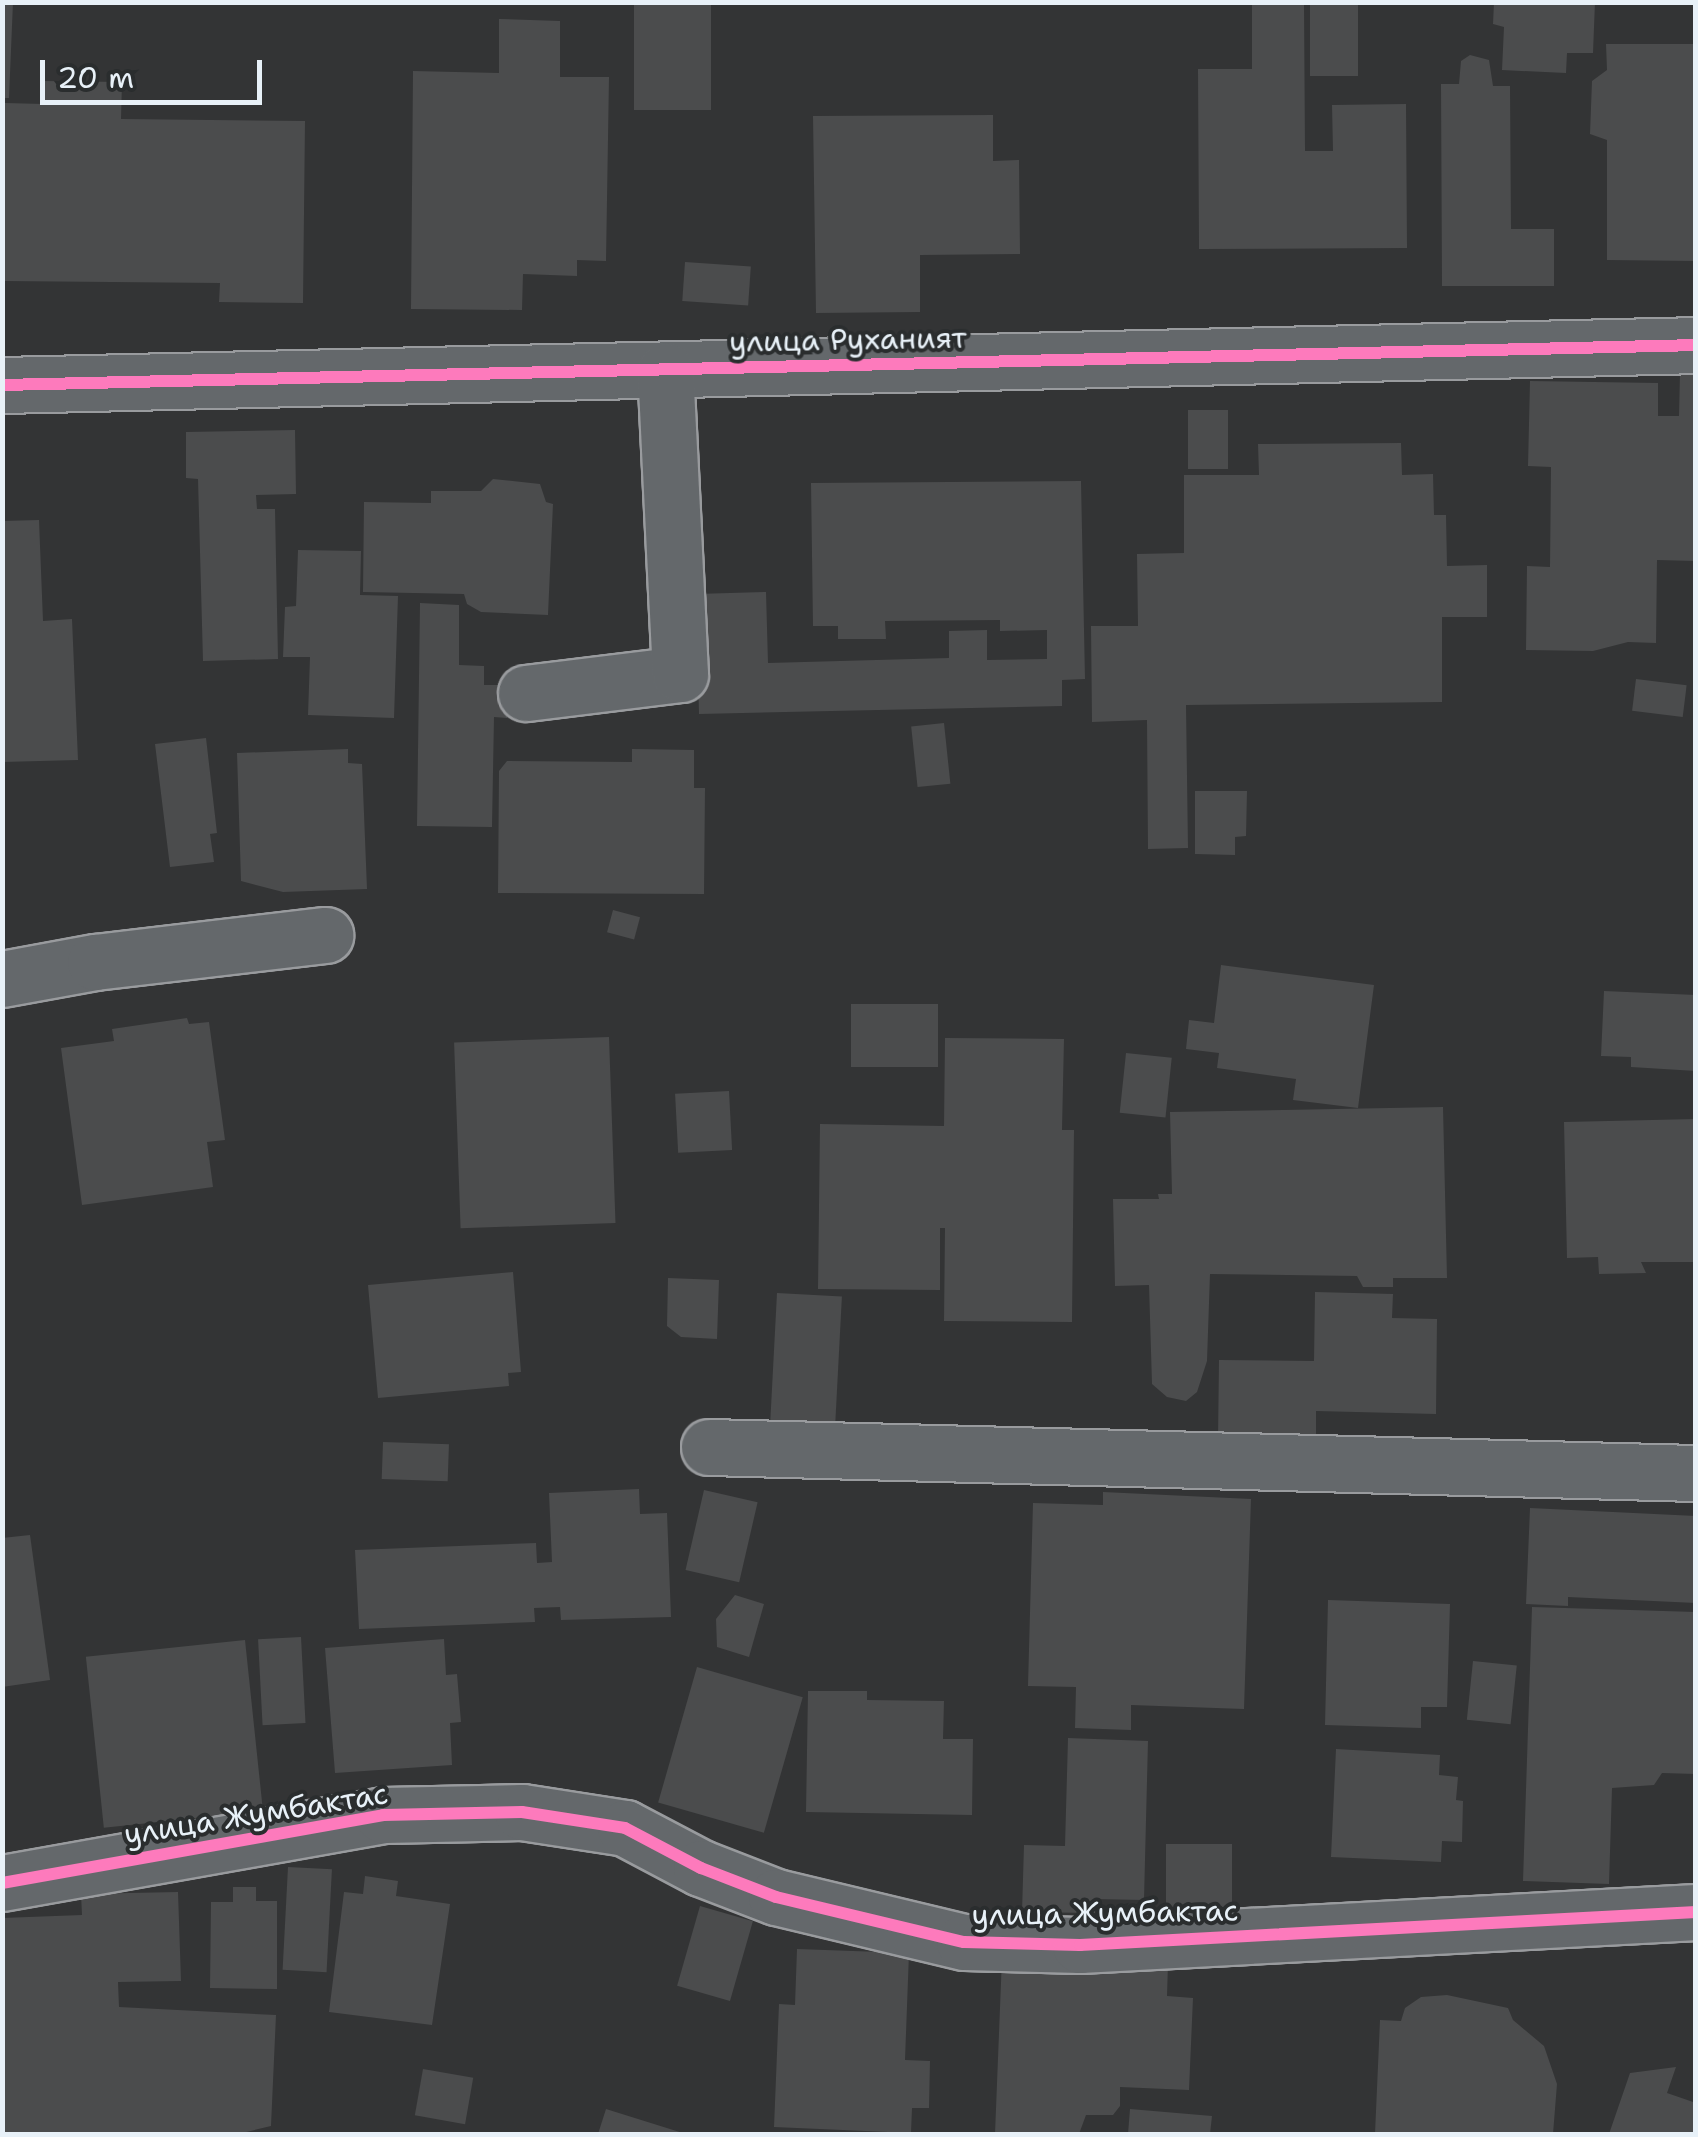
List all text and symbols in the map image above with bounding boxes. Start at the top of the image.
scale bar [45,40,268,102]
text: 20 m [57,57,134,98]
street label: улица Руханият [729,320,967,360]
street label: улица Жумбактас [121,1775,391,1853]
street label: улица Жумбактас [971,1893,1239,1933]

